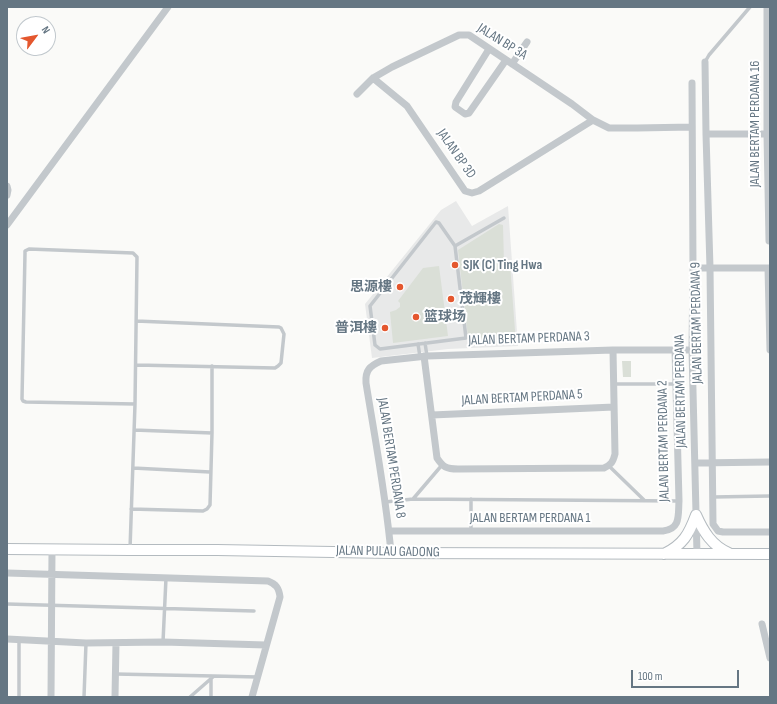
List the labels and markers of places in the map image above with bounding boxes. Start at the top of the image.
place label: SJK (C) Ting Hwa [463,257,542,273]
marker: SJK (C) Ting Hwa [450,260,460,270]
place label: 思源樓 [350,279,392,295]
marker: 思源樓 [395,282,405,292]
place label: 茂輝樓 [459,291,501,307]
marker: 茂輝樓 [446,294,456,304]
place label: 篮球场 [424,309,466,325]
marker: 篮球场 [411,312,421,322]
place label: 普洱樓 [335,320,377,336]
marker: 普洱樓 [380,323,390,333]

